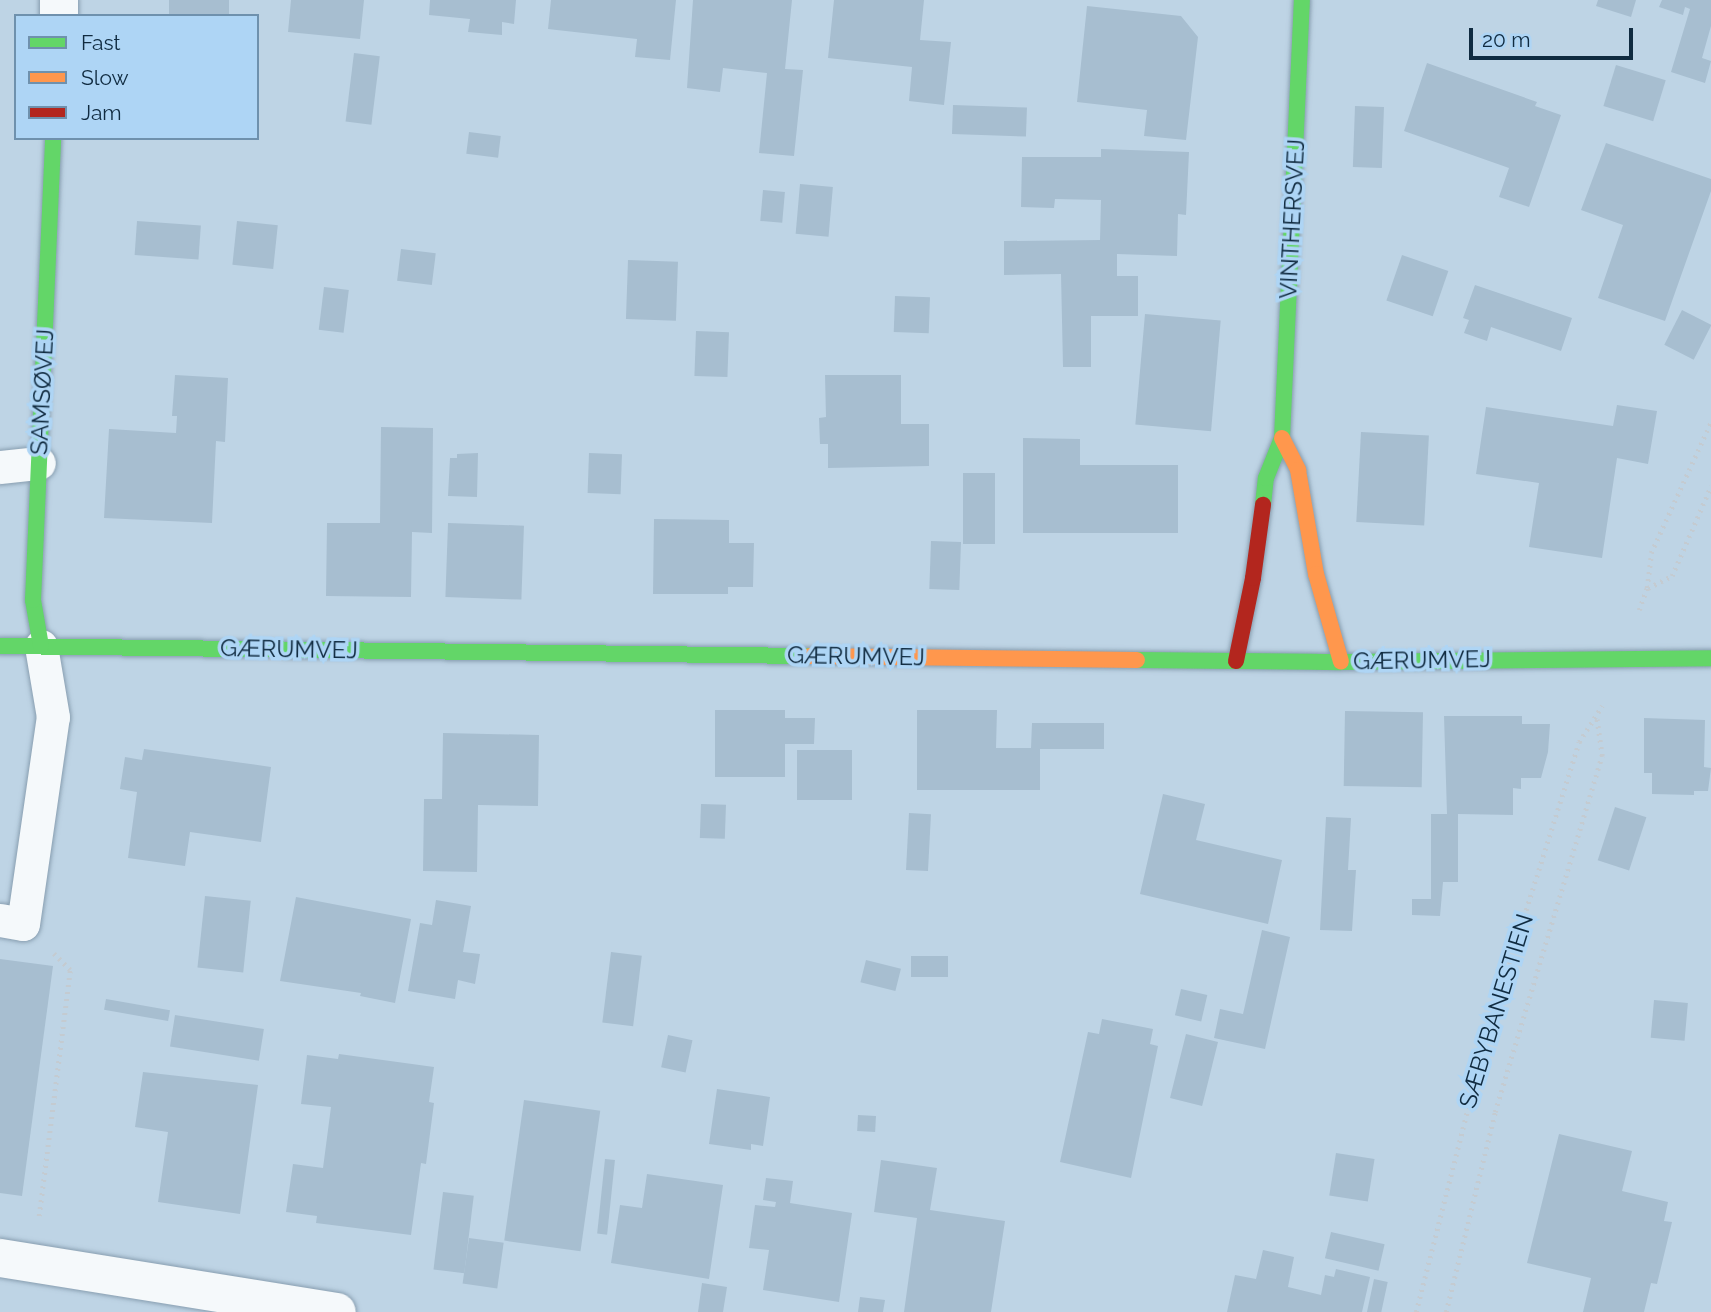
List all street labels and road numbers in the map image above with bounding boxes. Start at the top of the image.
street label: VINTHERSVEJ [1273,138,1311,300]
street label: SAMSØVEJ [24,328,60,456]
street label: GÆRUMVEJ [220,633,358,665]
street label: GÆRUMVEJ [787,640,925,672]
street label: GÆRUMVEJ [1353,644,1491,676]
street label: SÆBYBANESTIEN [1453,910,1539,1112]

